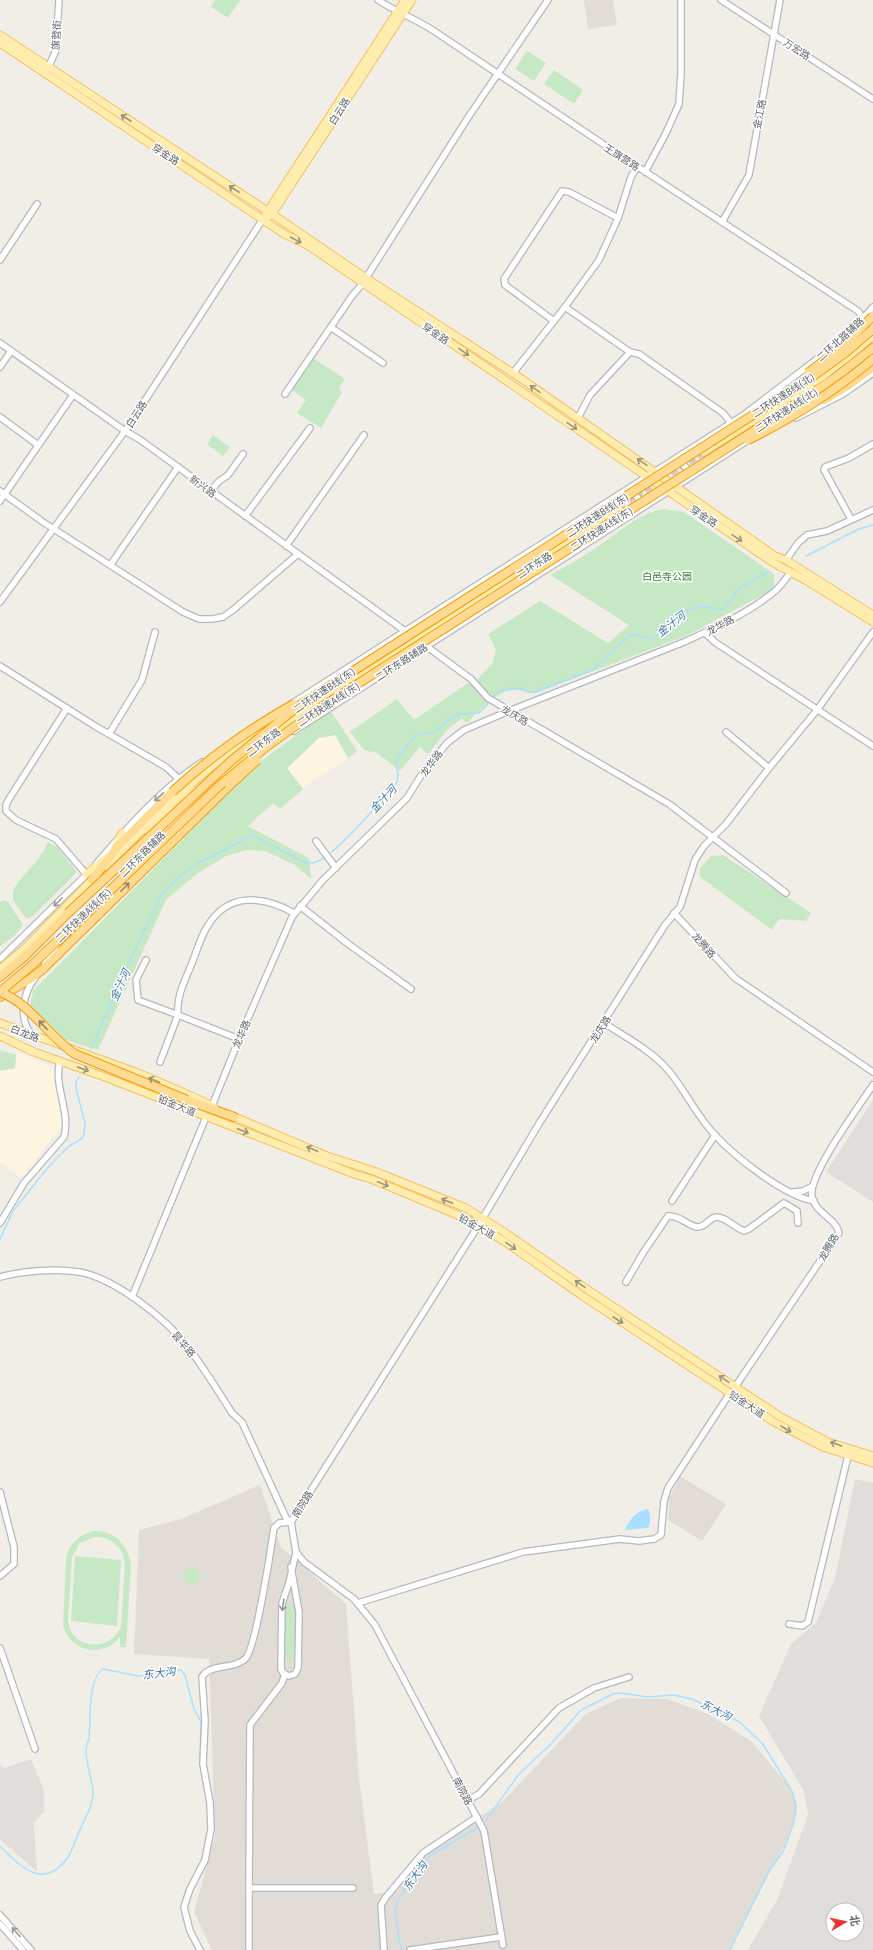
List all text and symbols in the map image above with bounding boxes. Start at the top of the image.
street label: 旗营街 [50,20,63,50]
street label: 万宏路 [781,37,812,62]
street label: 白云路 [327,96,352,127]
street label: 金江路 [751,98,768,130]
one-way arrow [120,114,131,122]
street label: 穿金路 [150,141,181,167]
street label: 王旗营路 [602,142,641,173]
one-way arrow [228,185,240,193]
one-way arrow [290,237,302,244]
street label: 二环北路辅路 [814,315,866,364]
street label: 穿金路 [420,320,451,347]
one-way arrow [459,348,470,356]
street label: 二环快速B线(北) [750,371,817,420]
one-way arrow [530,385,541,393]
street label: 二环快速A线(北) [753,386,820,436]
street label: 白云路 [124,399,149,430]
one-way arrow [566,422,577,430]
one-way arrow [636,458,648,466]
street label: 新兴路 [187,473,218,500]
street label: 二环快速B线(东) [564,491,631,540]
street label: 穿金路 [688,503,719,529]
street label: 二环快速A线(东) [568,505,635,555]
one-way arrow [731,534,742,542]
street label: 二环东路 [515,550,554,581]
park label: 白邑寺公园 [642,571,692,582]
water label: 金汁河 [654,608,690,640]
street label: 龙华路 [704,614,736,637]
street label: 二环东路辅路 [373,641,429,683]
street label: 二环快速B线(东) [291,666,358,716]
street label: 二环快速A线(东) [295,680,362,730]
street label: 龙庆路 [499,703,530,728]
street label: 二环东路 [244,726,283,759]
street label: 龙华路 [418,748,445,779]
water label: 金汁河 [367,781,401,816]
one-way arrow [154,792,164,801]
street label: 二环东路辅路 [117,829,167,879]
one-way arrow [120,883,130,892]
street label: 二环快速A线(东) [54,886,114,945]
one-way arrow [53,897,63,907]
street label: 龙腾路 [690,930,718,960]
water label: 金汁河 [108,966,134,1003]
street label: 龙庆路 [588,1014,613,1045]
street label: 龙华路 [231,1018,252,1050]
one-way arrow [38,1020,48,1030]
street label: 白龙路 [9,1023,41,1044]
one-way arrow [77,1066,89,1074]
one-way arrow [149,1076,161,1083]
street label: 铂金大道 [156,1093,197,1118]
one-way arrow [236,1127,248,1135]
one-way arrow [306,1145,318,1153]
one-way arrow [376,1180,388,1188]
one-way arrow [441,1197,453,1204]
street label: 铂金大道 [457,1212,497,1241]
street label: 龙腾路 [816,1232,841,1263]
one-way arrow [505,1242,516,1250]
one-way arrow [575,1280,586,1288]
one-way arrow [612,1316,624,1324]
street label: 昙华路 [170,1329,197,1359]
one-way arrow [718,1375,729,1383]
street label: 铂金大道 [727,1389,766,1420]
one-way arrow [780,1425,792,1433]
one-way arrow [830,1440,842,1448]
street label: 南院路 [290,1489,315,1520]
one-way arrow [279,1598,287,1611]
water label: 东大沟 [142,1665,177,1682]
water label: 东大沟 [698,1697,734,1724]
street label: 南院路 [451,1775,474,1807]
water label: 东大沟 [401,1858,431,1894]
north arrow [825,1902,865,1942]
text: 北 [847,1914,862,1927]
one-way arrow [11,1927,20,1938]

